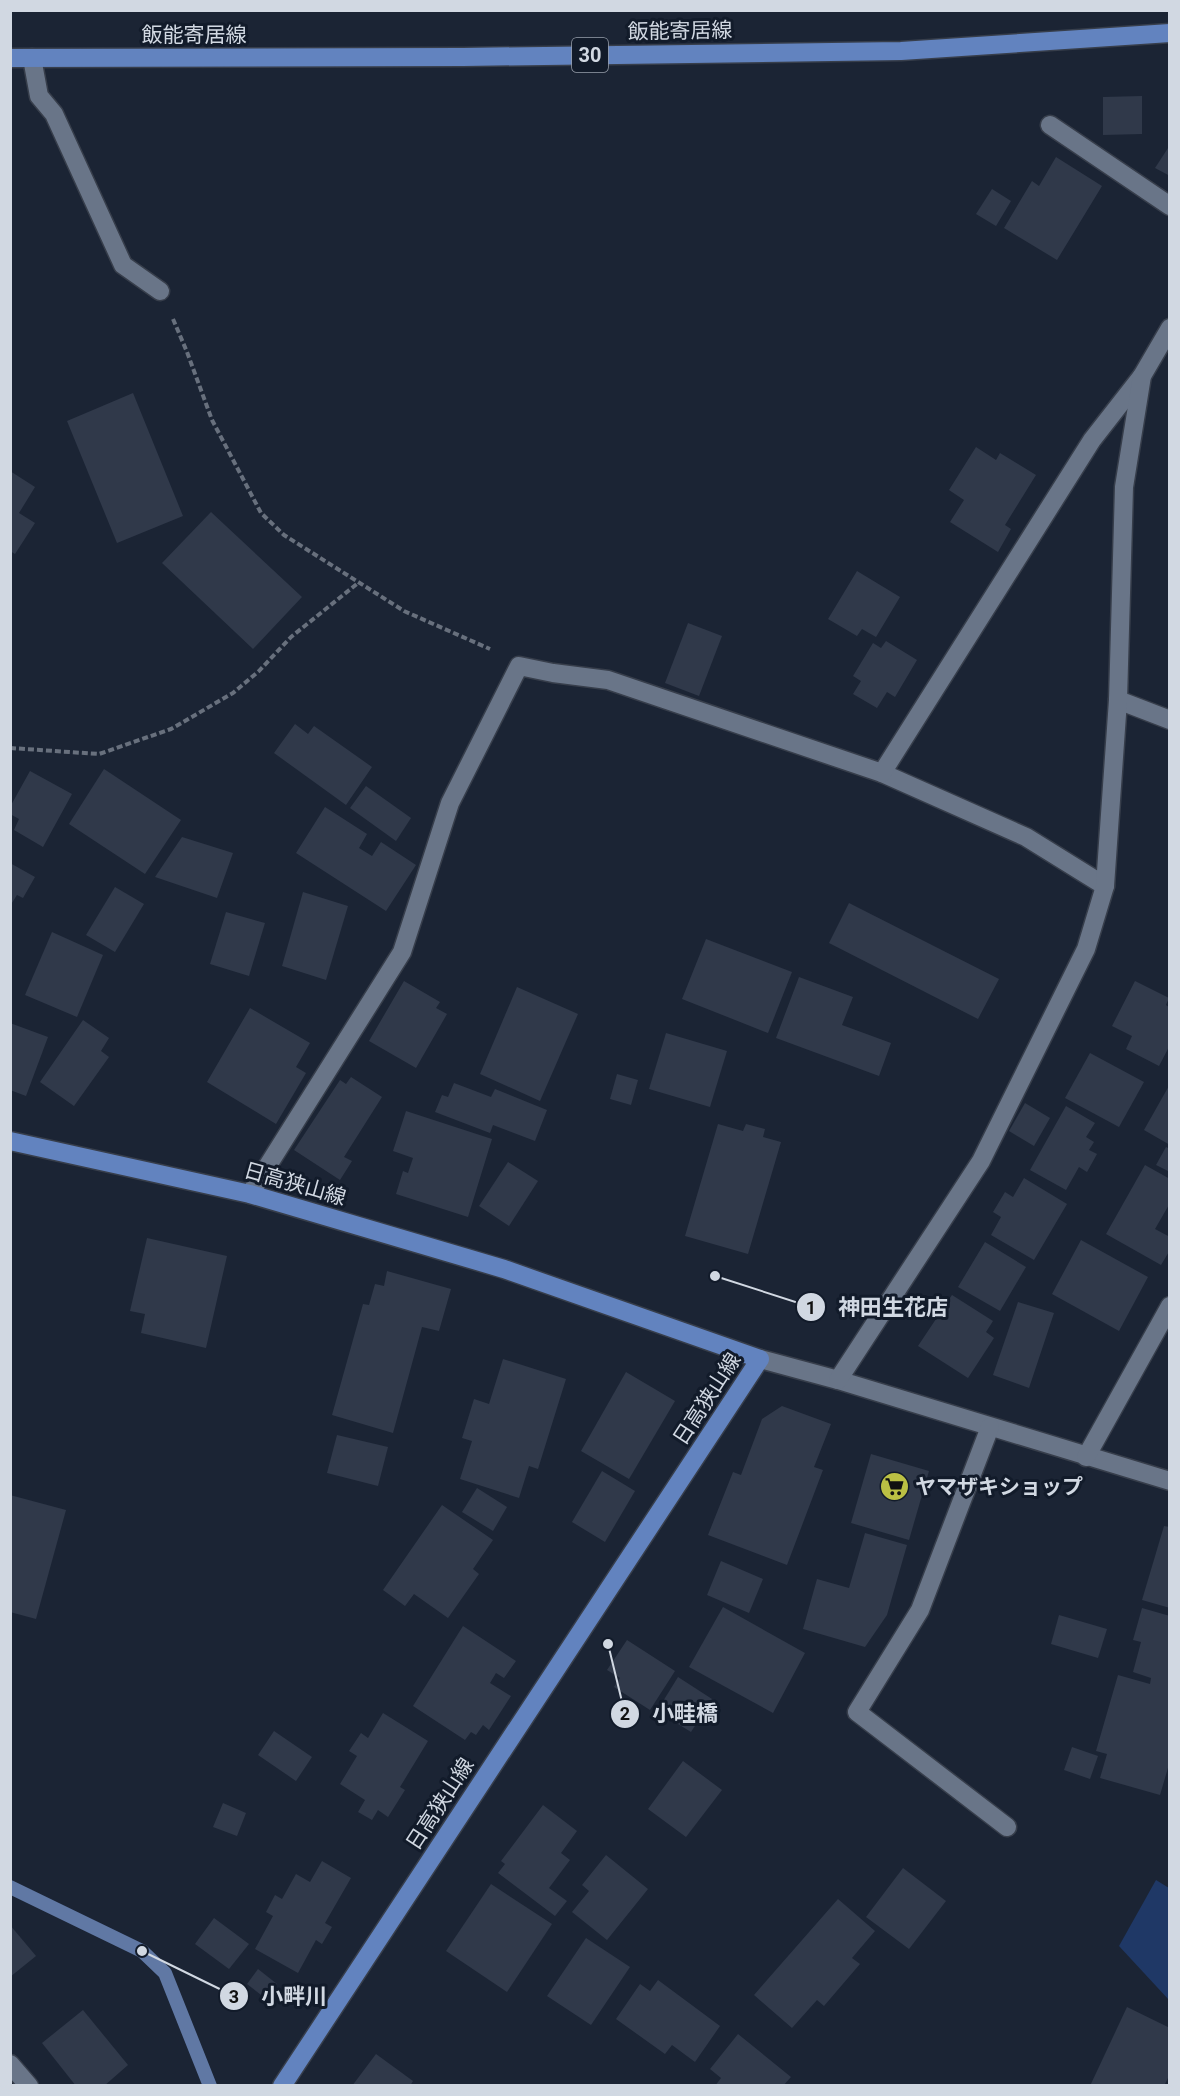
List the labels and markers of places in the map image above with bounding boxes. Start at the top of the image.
callout: 神田生花店 [796,1287,960,1327]
supermarket icon: ヤマザキショップ [878,1471,910,1503]
place label: ヤマザキショップ [915,1475,1083,1499]
callout: 小畦橋 [610,1694,730,1734]
callout: 小畔川 [219,1976,339,2016]

